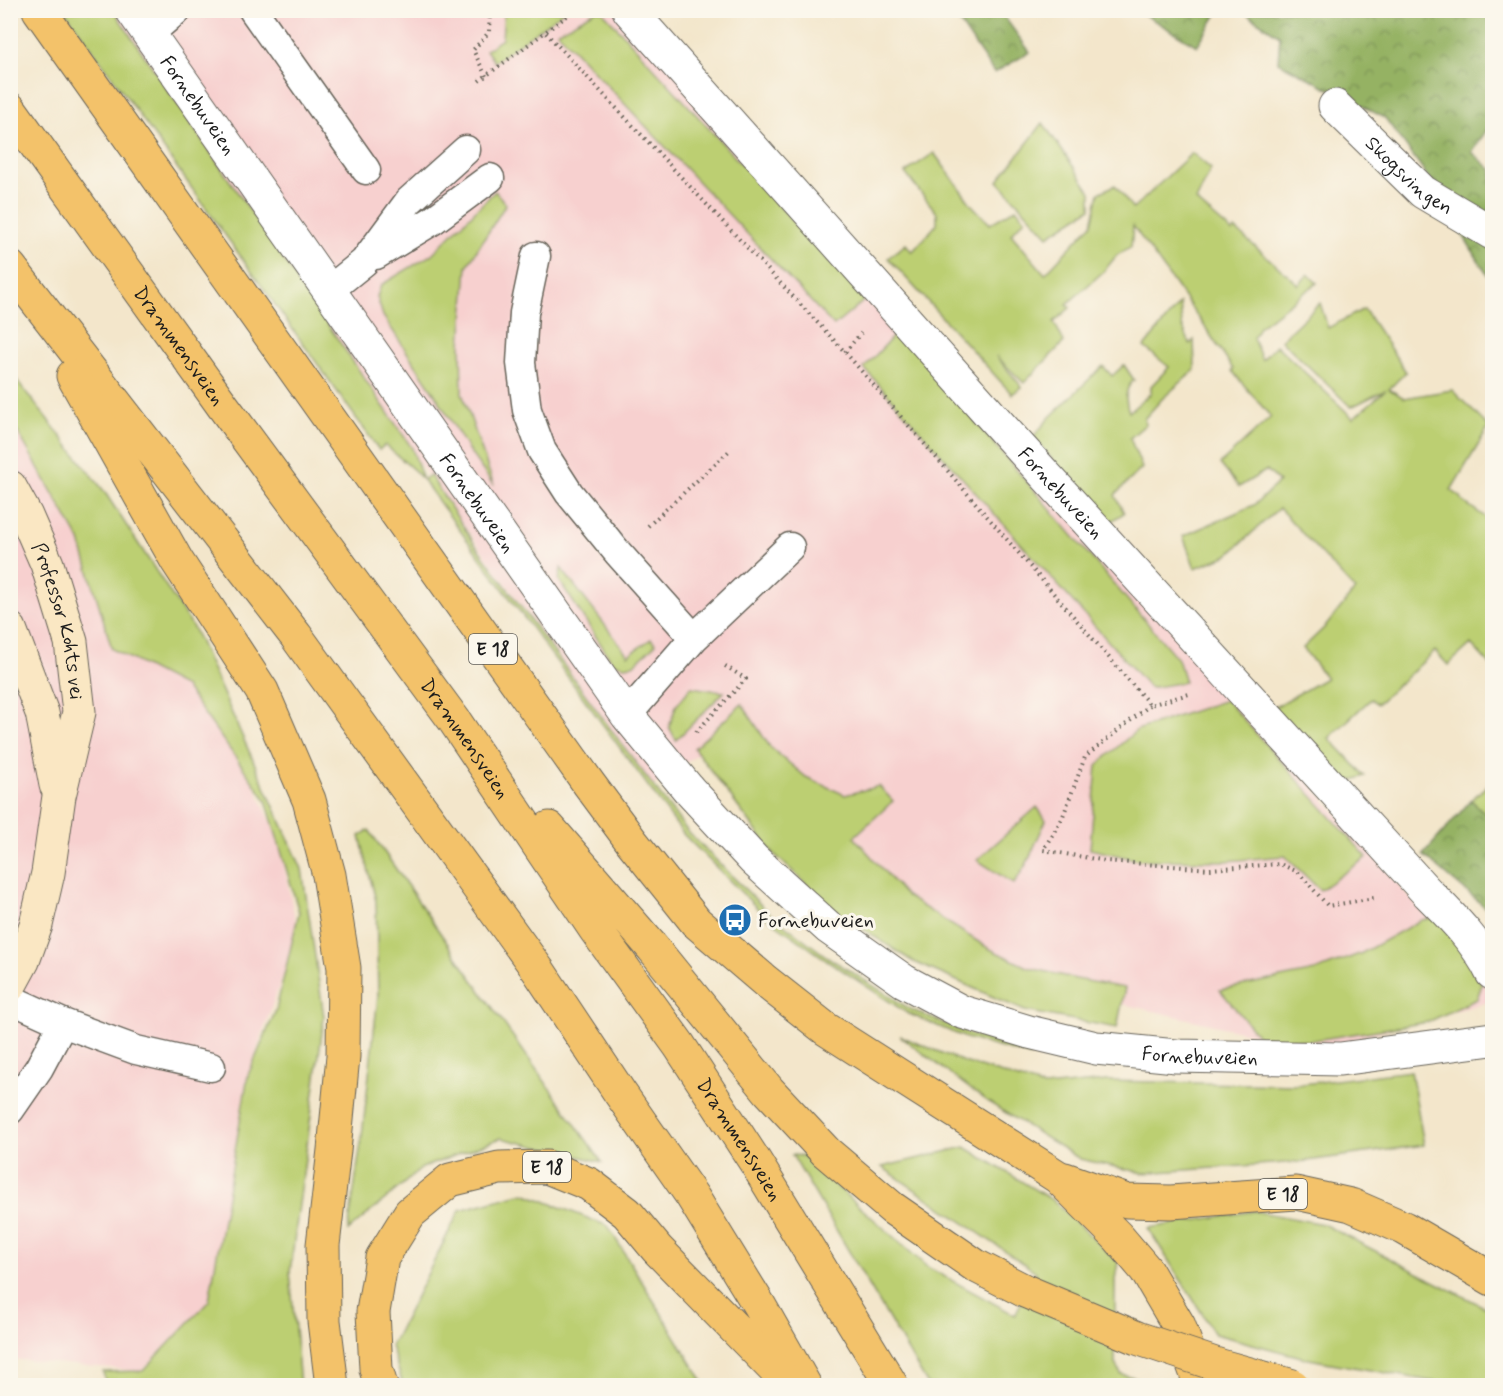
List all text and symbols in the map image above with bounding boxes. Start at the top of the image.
street label: Fornebuveien [153,51,242,161]
street label: Skogsvingen [1359,131,1458,222]
street label: Drammensveien [126,281,230,412]
street label: Fornebuveien [1011,442,1109,546]
street label: Fornebuveien [432,448,521,559]
street label: Professor Kohts vei [24,539,90,701]
road number: E 18 [469,634,517,664]
street label: Drammensveien [413,674,516,805]
bus stop icon: Fornebuveien [717,902,753,938]
place label: Fornebuveien [758,908,874,935]
street label: Fornebuveien [1140,1041,1258,1072]
street label: Drammensveien [689,1073,788,1207]
road number: E 18 [523,1152,571,1182]
road number: E 18 [1259,1179,1307,1209]

